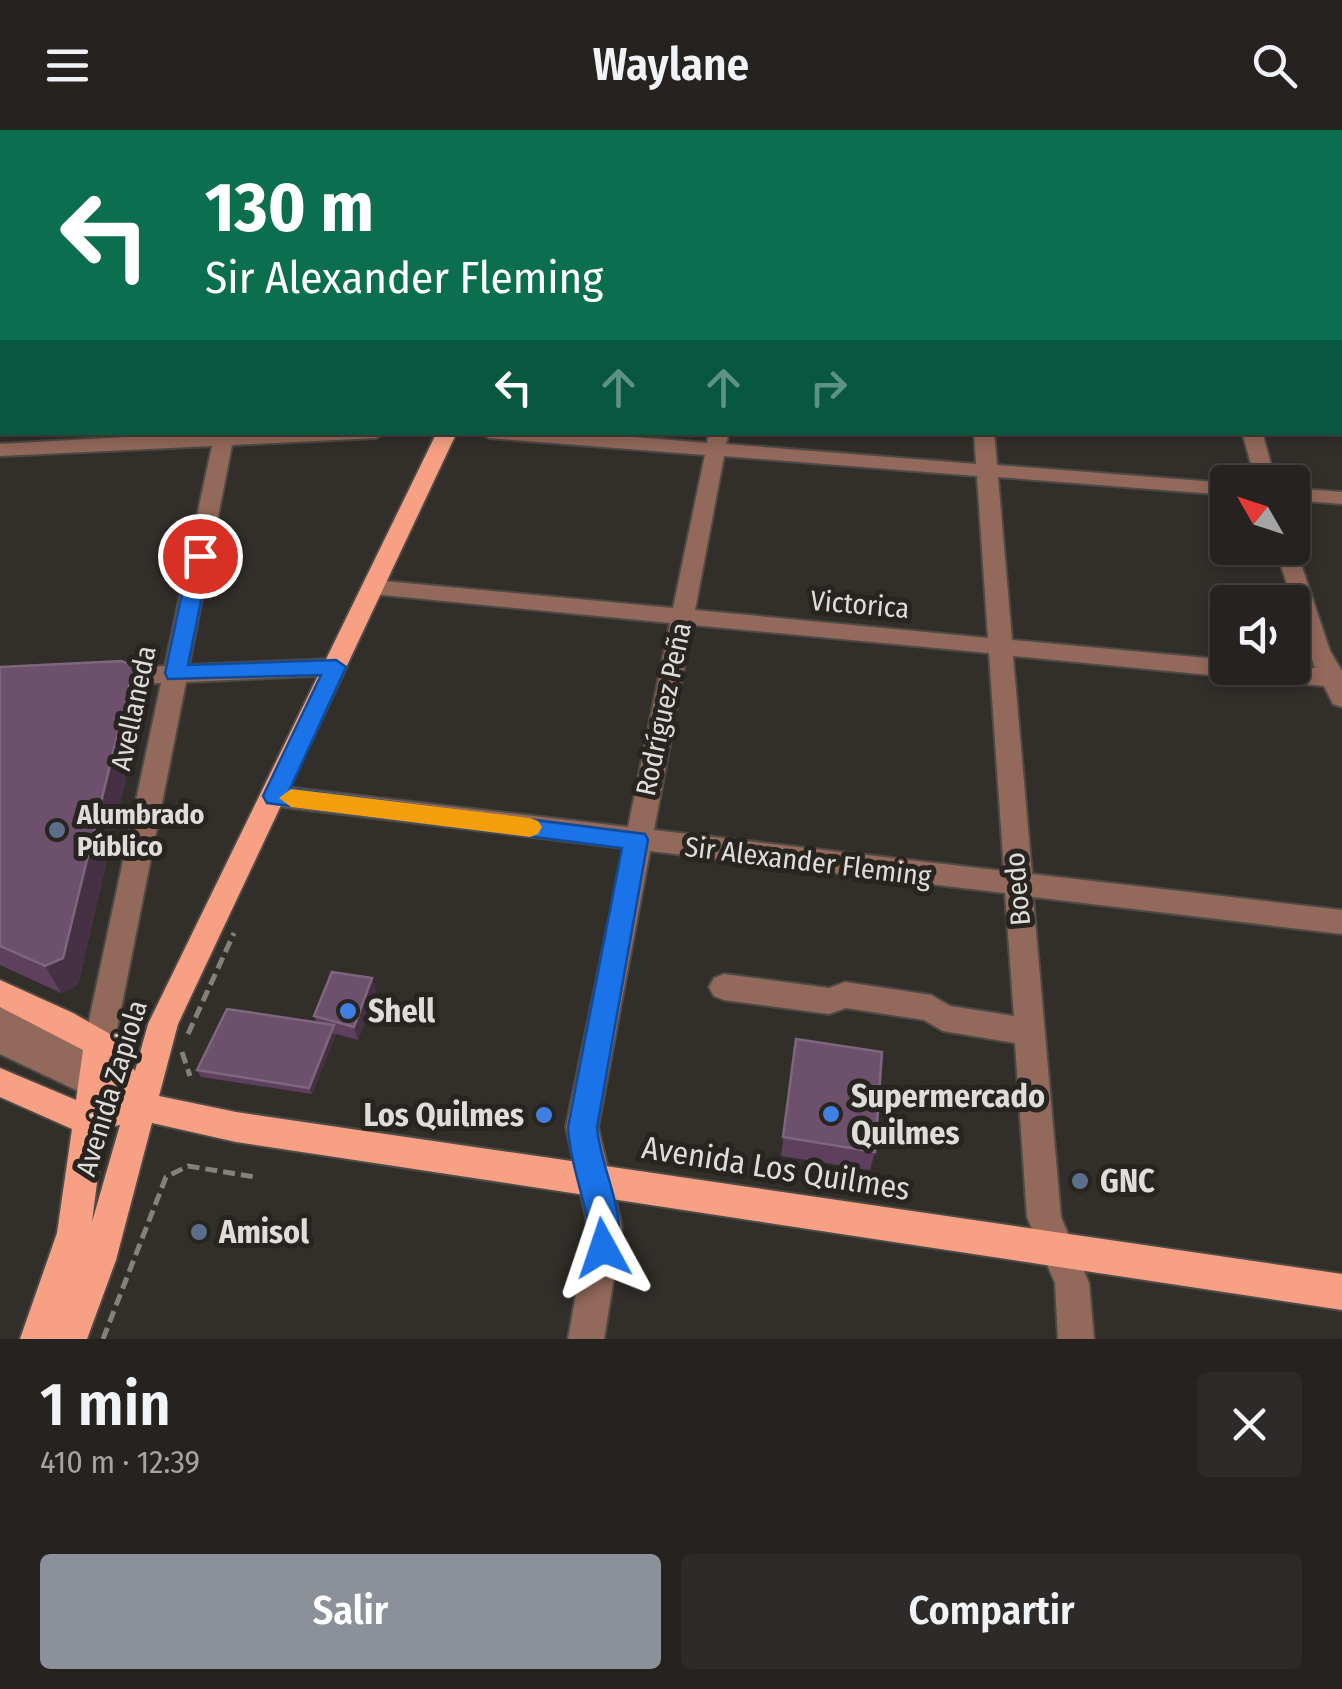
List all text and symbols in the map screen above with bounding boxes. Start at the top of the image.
icon: menu [40,38,95,93]
text: Waylane [593,38,749,92]
icon: search [1247,38,1302,93]
text: 130 m [205,166,374,250]
icon: left [40,170,170,300]
text: Sir Alexander Fleming [205,251,603,305]
icon: left [486,360,541,415]
icon: ahead [591,360,646,415]
icon: ahead [696,360,751,415]
icon: right [801,360,856,415]
north arrow [1210,465,1310,565]
map controls [1210,465,1310,685]
pin [158,514,243,599]
icon: arrive [173,529,228,584]
street label: Victorica [809,584,911,625]
button: sound [1210,585,1310,685]
street label: Rodríguez Peña [629,619,698,799]
street label: Avellaneda [104,643,163,773]
place label: Alumbrado Público [76,798,205,863]
marker: Alumbrado Público [46,819,68,841]
street label: Sir Alexander Fleming [683,830,934,893]
street label: Boedo [998,851,1037,927]
place label: Shell [368,992,435,1030]
street label: Avenida Zapiola [69,996,154,1180]
marker: Shell [337,1000,359,1022]
place label: Supermercado Quilmes [851,1077,1045,1152]
place label: Los Quilmes [364,1096,524,1134]
marker: Supermercado Quilmes [820,1103,842,1125]
marker: Los Quilmes [533,1104,555,1126]
street label: Avenida Los Quilmes [639,1128,913,1208]
place label: GNC [1100,1162,1155,1200]
marker: GNC [1069,1170,1091,1192]
position arrow [551,1196,655,1300]
place label: Amisol [218,1213,309,1251]
marker: Amisol [188,1221,210,1243]
text: 1 min [40,1369,171,1441]
button: close [1197,1372,1302,1477]
text: 410 m · 12:39 [40,1443,200,1481]
button: Salir [40,1554,661,1669]
button: Compartir [681,1554,1302,1669]

